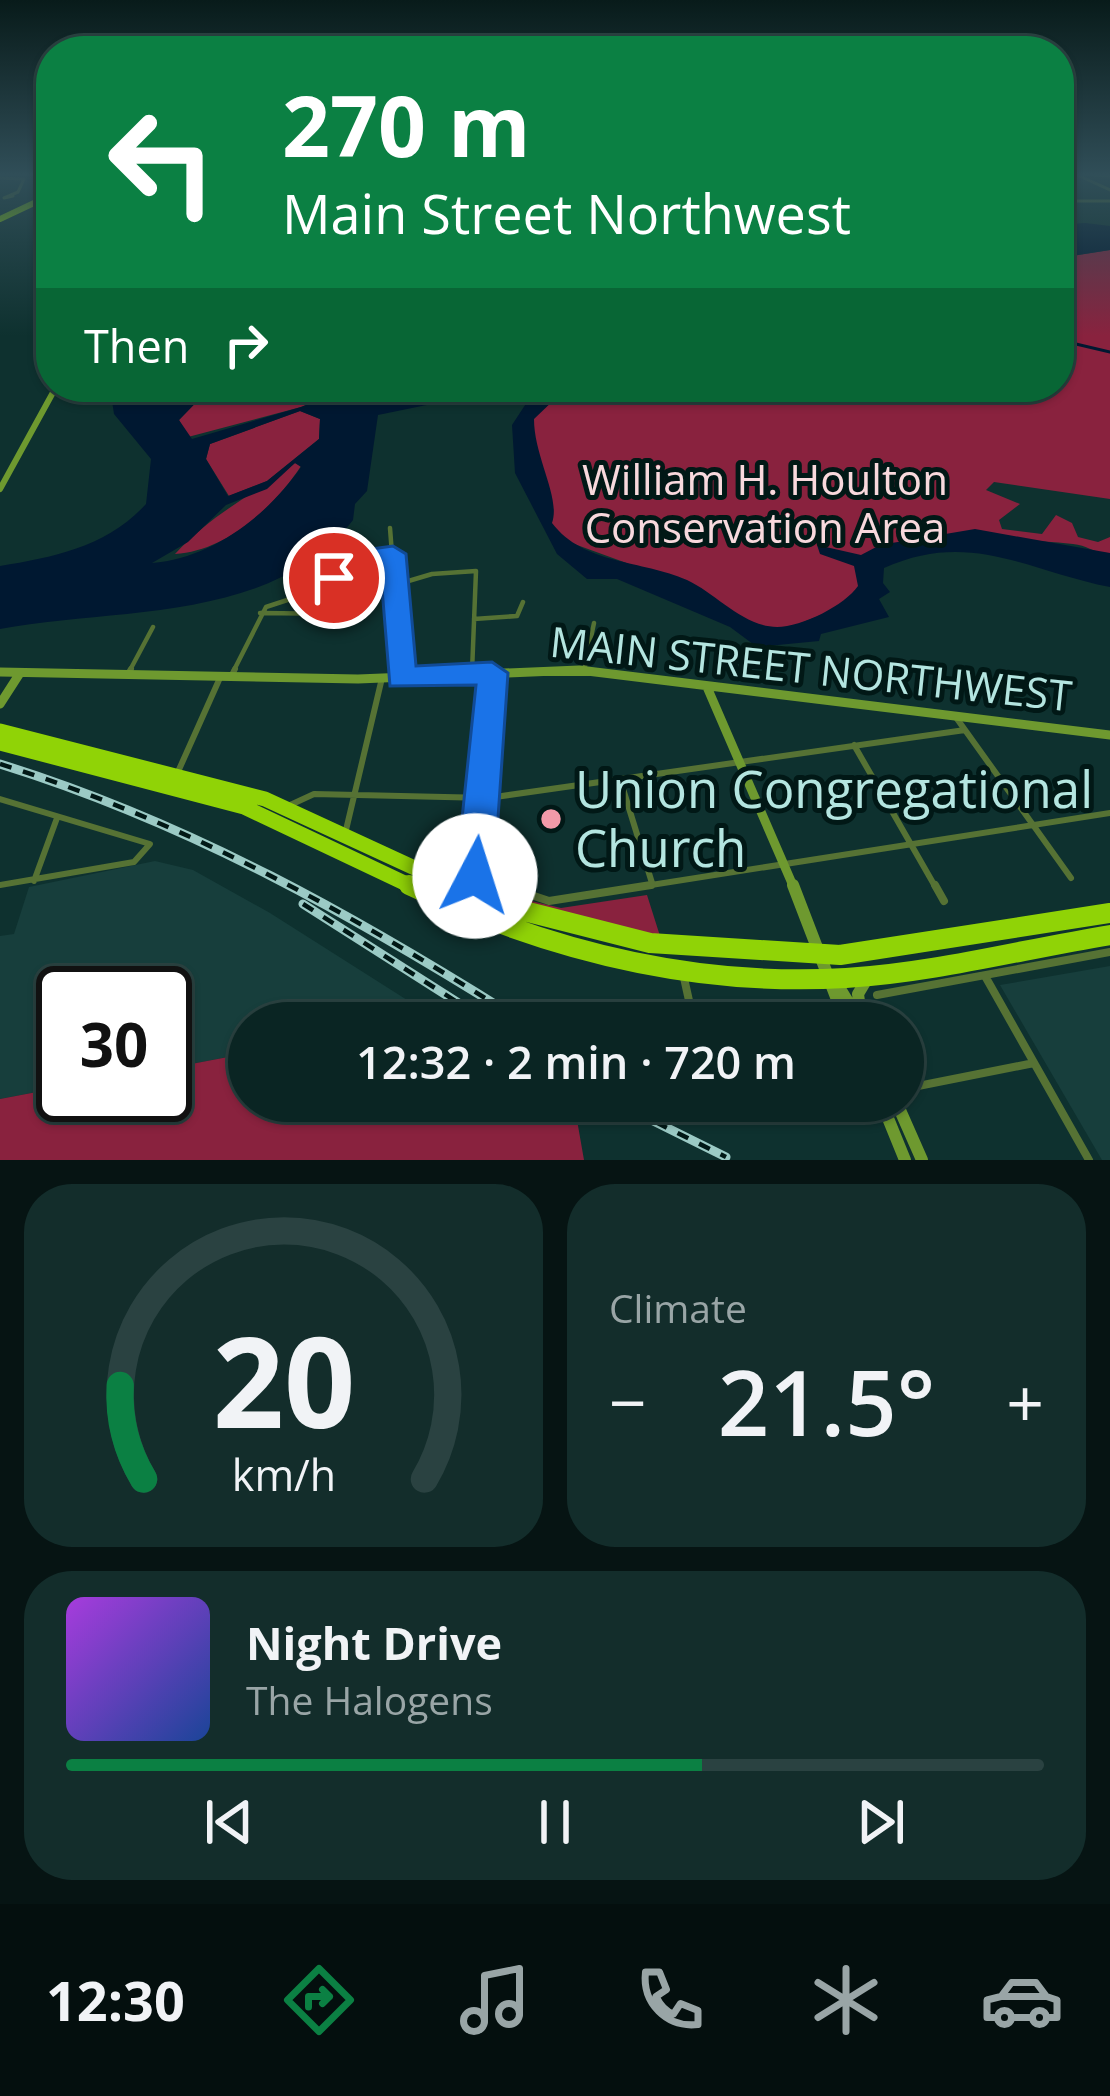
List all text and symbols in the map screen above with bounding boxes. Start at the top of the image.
text: 270 m [282,67,530,182]
icon: left [84,84,240,240]
text: Main Street Northwest [282,176,851,250]
icon: right [213,312,279,378]
text: Then [84,315,189,376]
park label: William H. Houlton Conservation Area [582,450,948,555]
pin [283,527,385,629]
icon: arrive [301,545,367,611]
street label: MAIN STREET NORTHWEST [548,612,1075,723]
place label: Union Congregational Church [575,753,1093,882]
marker: Union Congregational Church [538,806,564,832]
position arrow [412,813,538,939]
speed limit sign: 30 [36,966,192,1122]
text: 12:32 · 2 min · 720 m [356,1031,796,1092]
text: Climate [609,1281,747,1334]
text: 20 [212,1295,355,1465]
text: 21.5° [718,1340,935,1462]
text: − [609,1356,647,1446]
text: + [1006,1356,1044,1446]
text: km/h [231,1444,336,1503]
text: Night Drive [246,1612,502,1673]
text: The Halogens [246,1673,493,1726]
icon: previous [196,1789,262,1855]
icon: pause [522,1789,588,1855]
icon: next [848,1789,914,1855]
icon: directions [277,1958,361,2042]
icon: music [453,1958,537,2042]
icon: phone [628,1958,712,2042]
icon: climate [804,1958,888,2042]
icon: car [980,1958,1064,2042]
text: 12:30 [46,1963,185,2037]

